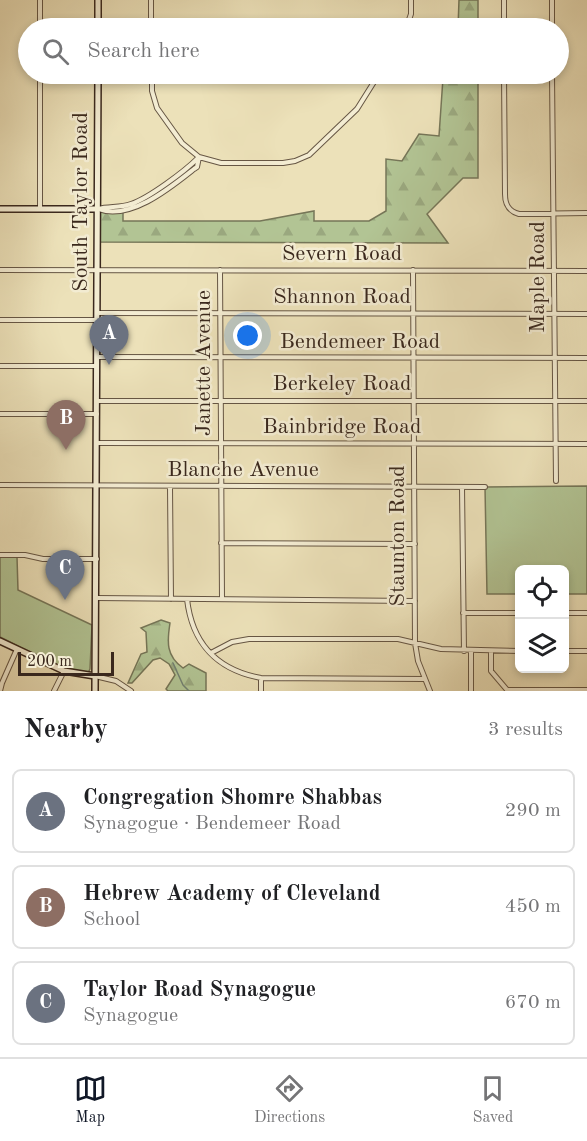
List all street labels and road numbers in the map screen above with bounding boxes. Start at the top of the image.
street label: South Taylor Road [70,112,92,292]
street label: Maple Road [527,221,549,333]
street label: Severn Road [282,243,402,265]
street label: Shannon Road [273,286,411,308]
street label: Janette Avenue [193,290,215,436]
street label: Bendemeer Road [280,331,440,353]
street label: Berkeley Road [273,373,411,395]
street label: Bainbridge Road [263,416,421,438]
street label: Blanche Avenue [167,459,319,481]
street label: Staunton Road [387,465,409,607]

